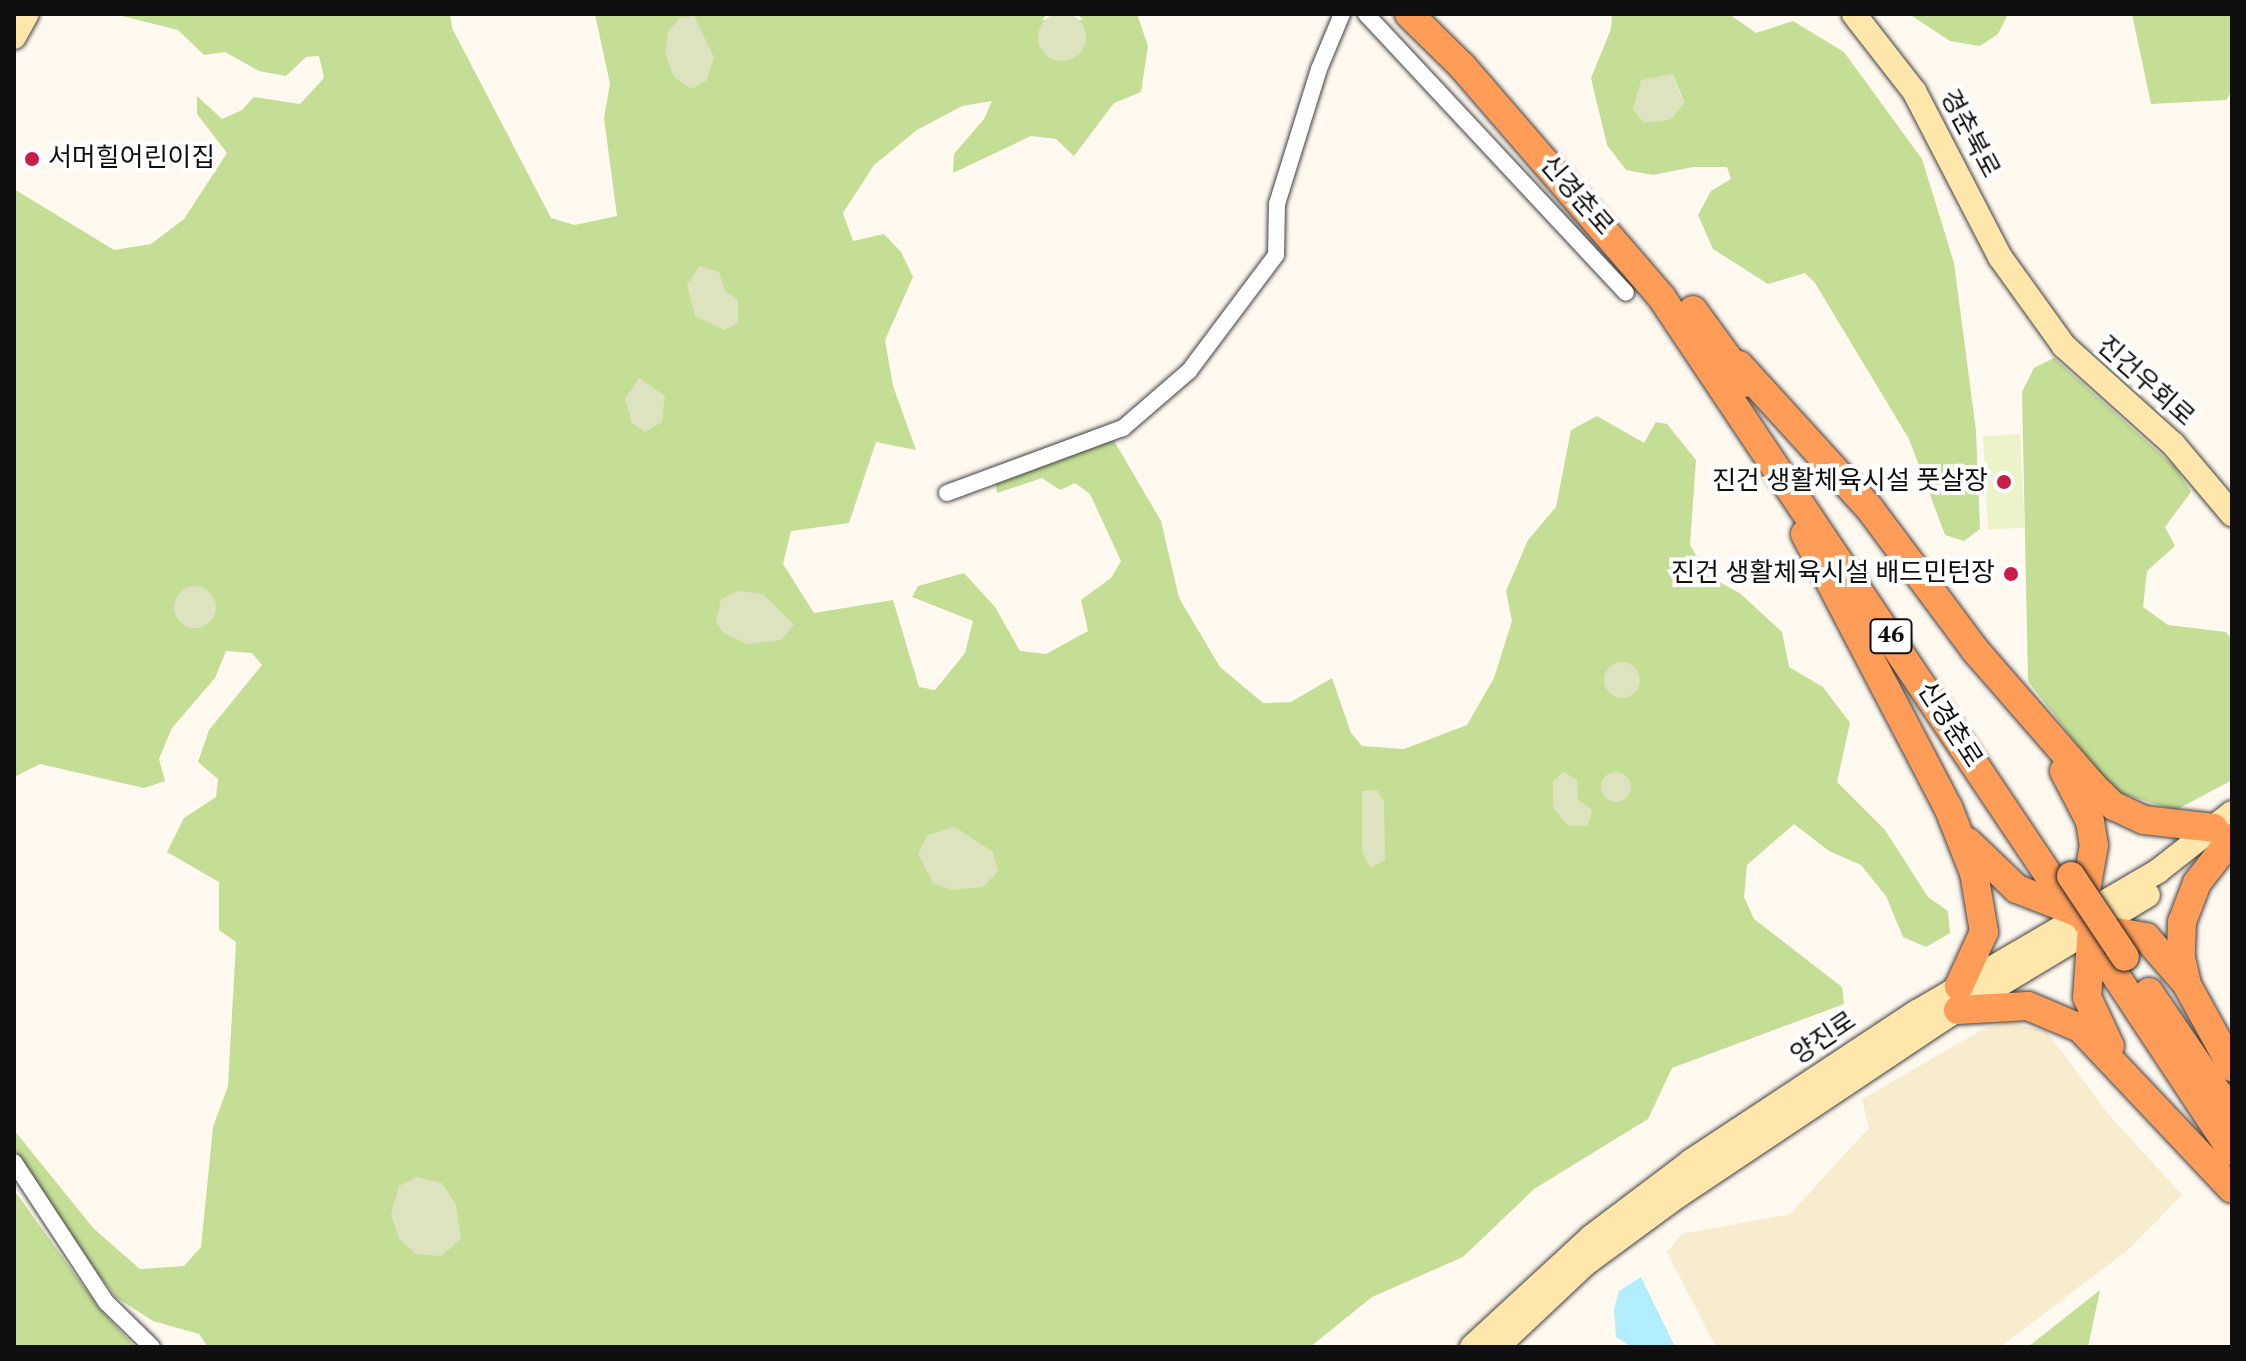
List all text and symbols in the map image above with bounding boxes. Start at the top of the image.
street label: 경춘북로 [1933,84,2005,184]
place label: 서머힐어린이집 [48,143,215,175]
marker: 서머힐어린이집 [23,150,41,168]
street label: 신경춘로 [1533,150,1619,242]
street label: 진건우회로 [2090,330,2200,434]
place label: 진건 생활체육시설 풋살장 [1712,466,1988,498]
marker: 진건 생활체육시설 풋살장 [1995,473,2013,491]
place label: 진건 생활체육시설 배드민턴장 [1671,558,1995,590]
marker: 진건 생활체육시설 배드민턴장 [2002,565,2020,583]
road number: 46 [1869,616,1913,656]
street label: 신경춘로 [1910,676,1988,774]
street label: 양진로 [1786,1006,1862,1072]

